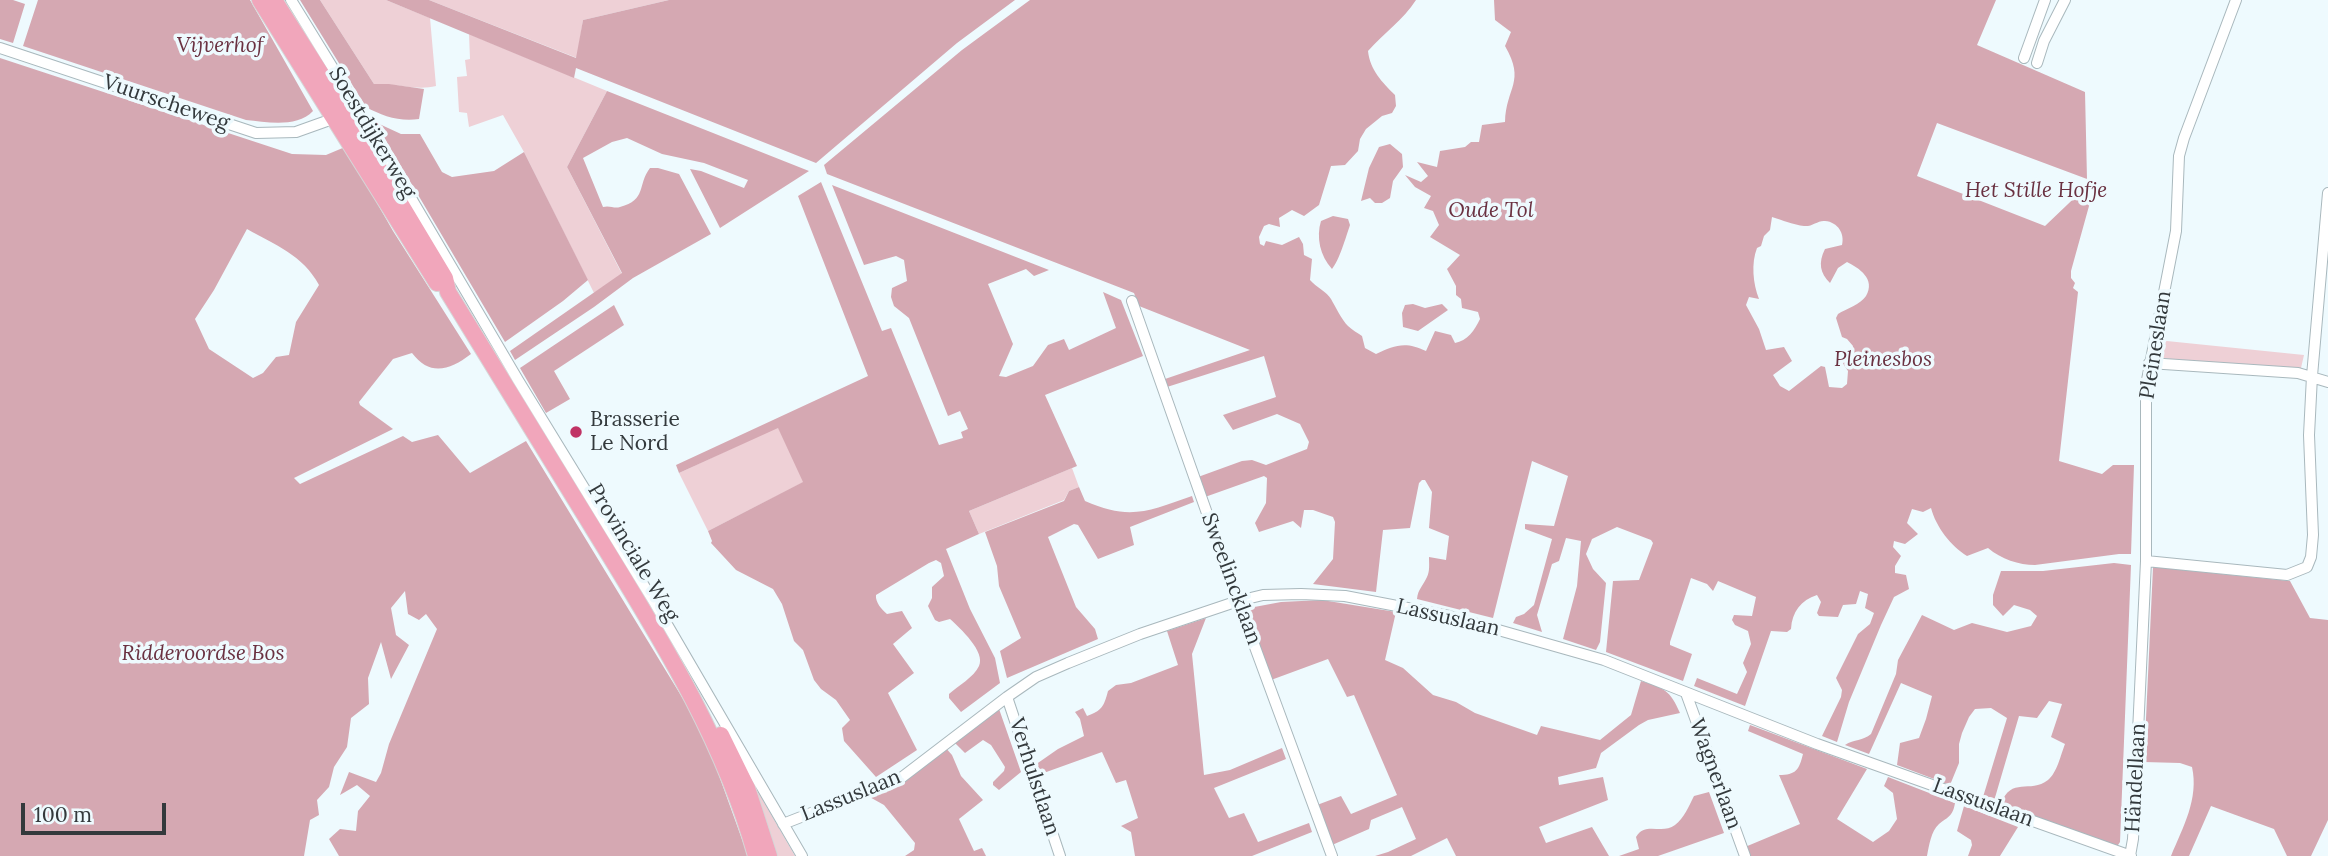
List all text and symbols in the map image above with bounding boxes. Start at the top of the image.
park label: Vijverhof [177,33,263,59]
street label: Soestdijkerweg [323,63,421,203]
street label: Vuurscheweg [100,70,232,136]
park label: Het Stille Hofje [1965,178,2107,204]
park label: Oude Tol [1448,198,1534,224]
street label: Pleineslaan [2135,289,2177,401]
park label: Pleinesbos [1834,347,1932,373]
place label: Brasserie Le Nord [590,407,680,457]
marker: Brasserie Le Nord [568,424,584,440]
street label: Provinciale Weg [582,479,684,627]
street label: Sweelincklaan [1196,510,1266,648]
street label: Lassuslaan [1394,594,1502,642]
park label: Ridderoordse Bos [122,641,284,667]
street label: Verhulstlaan [1003,715,1065,839]
street label: Wagnerlaan [1683,715,1747,833]
street label: Händellaan [2121,723,2151,833]
street label: Lassuslaan [797,765,905,827]
street label: Lassuslaan [1929,773,2037,833]
scale bar [24,790,170,834]
text: 100 m [34,801,92,828]

